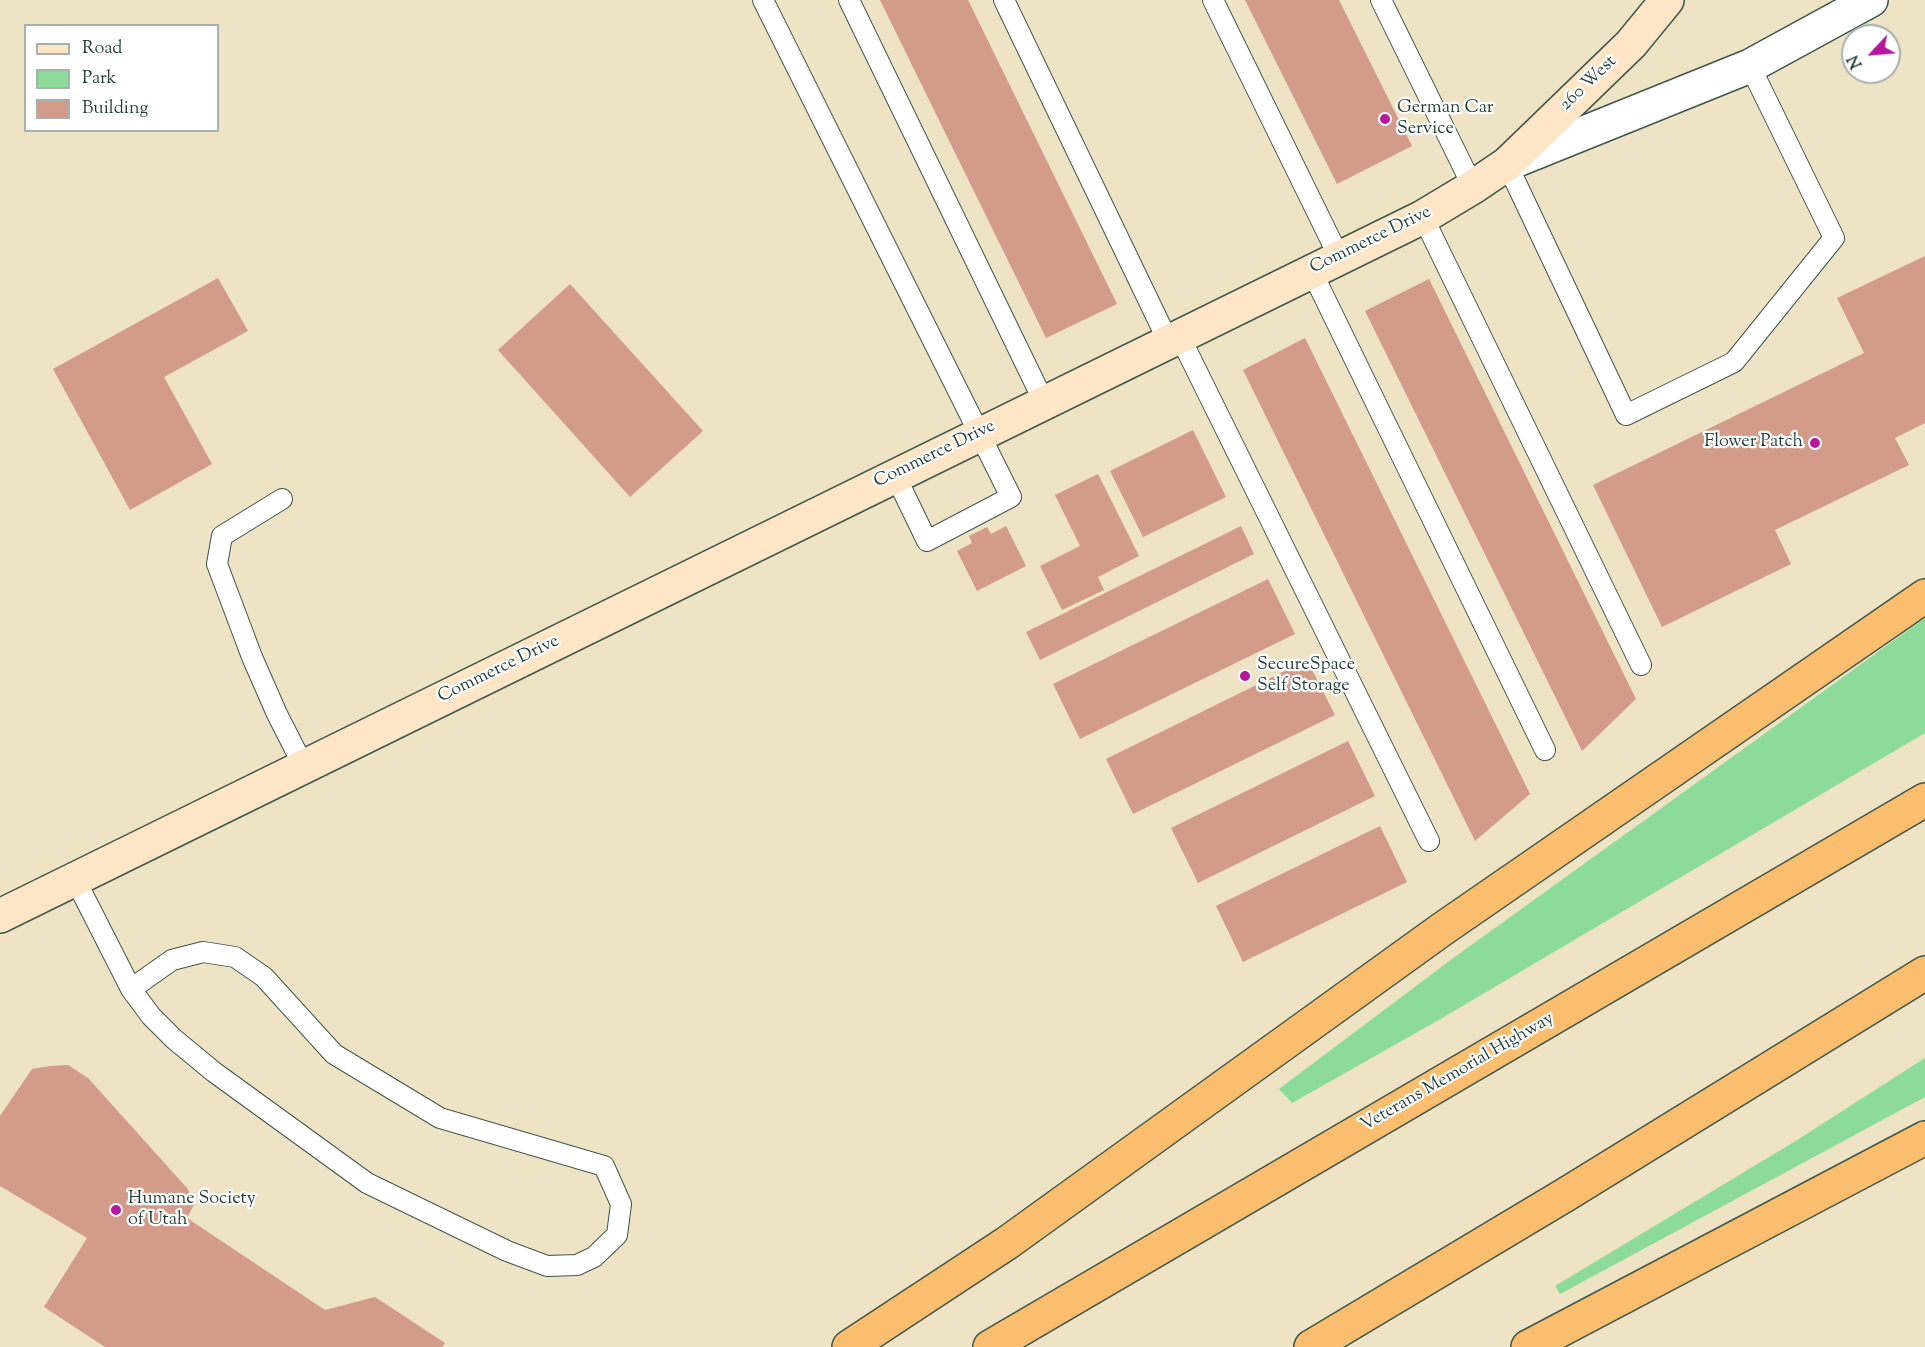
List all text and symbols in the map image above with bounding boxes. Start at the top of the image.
legend [24,24,219,132]
north arrow [1841,24,1901,84]
text: Road [82,36,122,62]
text: N [1843,50,1869,72]
street label: 260 West [1556,52,1622,116]
text: Park [82,66,116,92]
text: Building [82,96,148,122]
place label: German Car Service [1397,98,1494,140]
marker: German Car Service [1378,112,1392,126]
street label: Commerce Drive [1307,202,1435,280]
street label: Commerce Drive [871,416,999,494]
place label: Flower Patch [1704,432,1803,454]
marker: Flower Patch [1808,436,1822,450]
street label: Commerce Drive [435,631,563,709]
place label: SecureSpace Self Storage [1257,655,1355,698]
marker: SecureSpace Self Storage [1238,669,1252,683]
street label: Veterans Memorial Highway [1358,1009,1558,1137]
place label: Humane Society of Utah [128,1189,256,1232]
marker: Humane Society of Utah [109,1203,123,1217]

